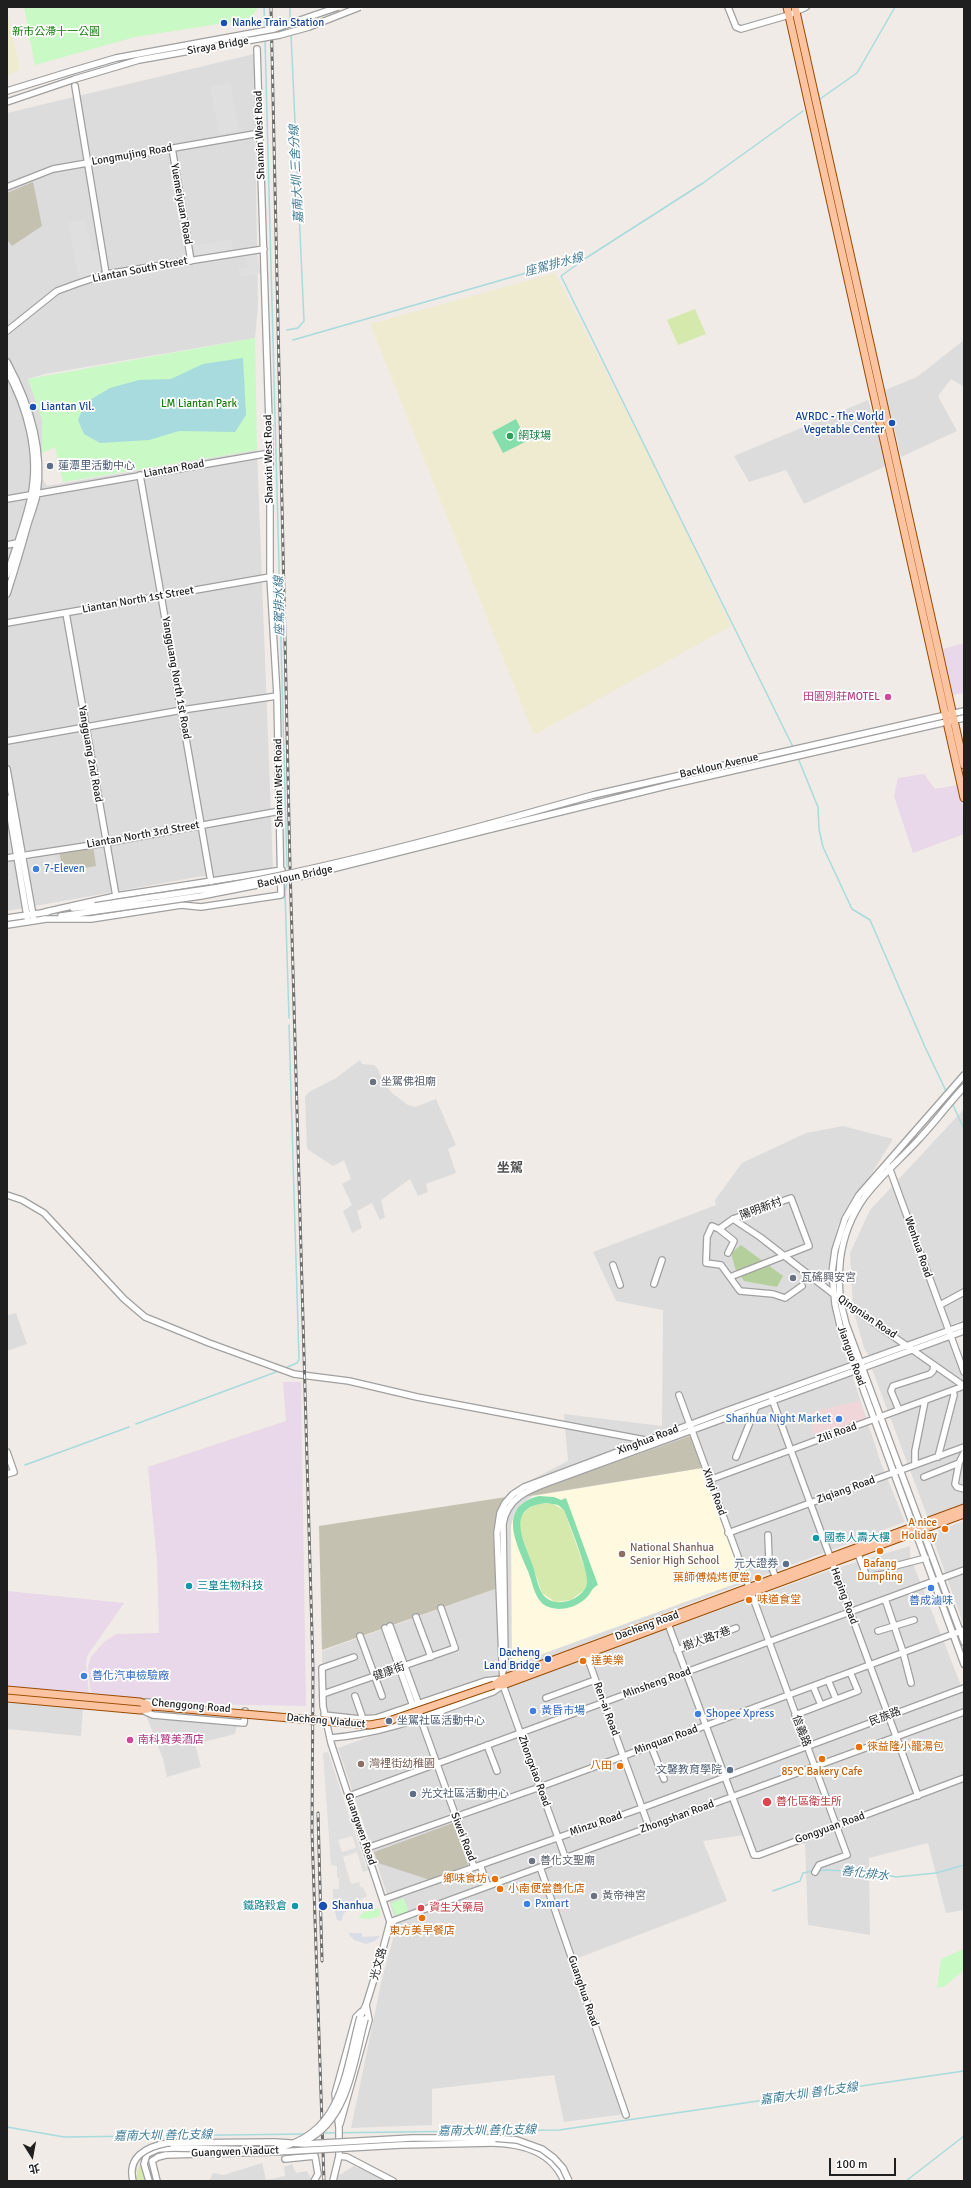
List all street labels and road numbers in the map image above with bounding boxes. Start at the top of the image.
street label: Siraya Bridge [186,34,250,58]
street label: Shanxin West Road [252,90,268,180]
street label: Longmujing Road [91,141,173,169]
street label: Yuemeiyuan Road [167,162,195,246]
street label: Liantan South Street [91,254,189,286]
street label: Shanxin West Road [262,414,276,504]
street label: Liantan Road [143,457,205,481]
street label: Liantan North 1st Street [81,584,195,616]
street label: Yangguang North 1st Road [159,616,193,740]
street label: Yangguang 2nd Road [75,705,105,803]
street label: Shanxin West Road [272,738,286,828]
street label: Backloun Avenue [678,751,760,781]
street label: Liantan North 3rd Street [85,819,201,851]
street label: Backloun Bridge [256,863,334,891]
street label: 陽明新村 [738,1195,784,1223]
street label: Wenhua Road [901,1215,935,1279]
street label: Qingnian Road [835,1292,899,1342]
street label: Jianguo Road [834,1324,868,1388]
street label: Zili Road [815,1420,859,1446]
street label: Xinghua Road [615,1422,681,1458]
street label: Xinyi Road [699,1467,729,1517]
street label: Ziqiang Road [815,1473,877,1507]
street label: Heping Road [828,1566,860,1626]
street label: Dacheng Road [613,1608,681,1644]
street label: 樹人路7巷 [681,1624,733,1654]
street label: 健康街 [371,1660,407,1684]
street label: Minsheng Road [621,1664,693,1702]
street label: Ren-ai Road [590,1680,622,1738]
street label: Chenggong Road [151,1696,231,1716]
street label: 民族路 [867,1705,903,1729]
street label: Dacheng Viaduct [286,1711,366,1731]
street label: 信義路 [789,1713,813,1749]
street label: Minquan Road [632,1722,700,1758]
street label: Zhongxiao Road [515,1734,553,1808]
street label: Guangwen Road [341,1791,379,1867]
street label: Zhongshan Road [638,1797,716,1837]
street label: Minzu Road [568,1809,624,1839]
street label: Gongyuan Road [793,1809,867,1847]
street label: Siwei Road [448,1811,478,1863]
street label: 光文路 [368,1946,390,1982]
street label: Guanghua Road [565,1954,601,2028]
street label: Guangwen Viaduct [191,2144,279,2160]

